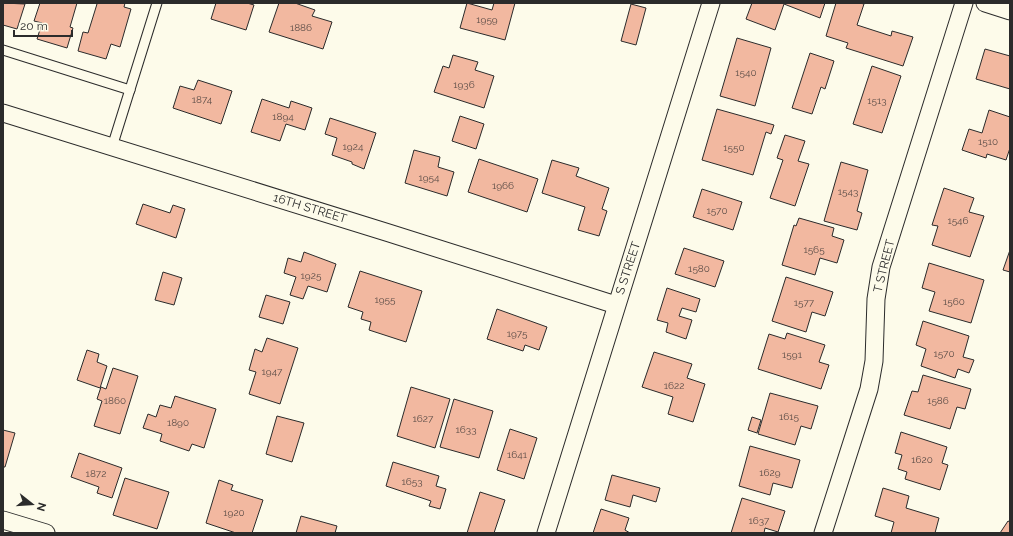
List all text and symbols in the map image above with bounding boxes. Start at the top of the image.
scale bar [14,12,72,38]
house number: 1959 [476,14,498,25]
text: 20 m [20,19,48,33]
house number: 1886 [290,22,312,33]
house number: 1540 [735,67,757,78]
house number: 1936 [453,79,475,90]
house number: 1874 [192,94,213,105]
house number: 1513 [867,95,887,106]
house number: 1894 [272,111,294,122]
house number: 1510 [978,136,998,147]
house number: 1924 [343,141,364,152]
house number: 1550 [723,142,745,153]
house number: 1954 [418,172,440,183]
house number: 1966 [492,180,514,191]
house number: 1543 [838,186,858,197]
street label: 16TH STREET [272,190,349,226]
house number: 1570 [706,205,728,216]
house number: 1546 [947,215,969,226]
street label: T STREET [871,237,898,294]
street label: S STREET [613,239,643,296]
house number: 1565 [803,244,825,255]
house number: 1580 [688,263,710,274]
house number: 1925 [301,270,322,281]
house number: 1955 [374,294,396,305]
house number: 1560 [943,296,965,307]
house number: 1577 [794,297,815,308]
house number: 1975 [507,328,528,339]
house number: 1570 [933,348,955,359]
house number: 1591 [782,349,803,360]
house number: 1947 [262,366,283,377]
house number: 1622 [664,380,684,391]
house number: 1860 [104,395,126,406]
house number: 1586 [927,395,949,406]
house number: 1615 [779,411,800,422]
house number: 1627 [413,413,434,424]
house number: 1890 [167,417,189,428]
house number: 1633 [456,424,477,435]
house number: 1641 [507,449,528,460]
house number: 1620 [911,454,933,465]
house number: 1629 [759,467,781,478]
house number: 1872 [86,468,106,479]
house number: 1653 [401,476,423,487]
north arrow [12,484,52,524]
text: N [34,501,49,513]
house number: 1920 [223,507,245,518]
house number: 1637 [749,515,770,526]

